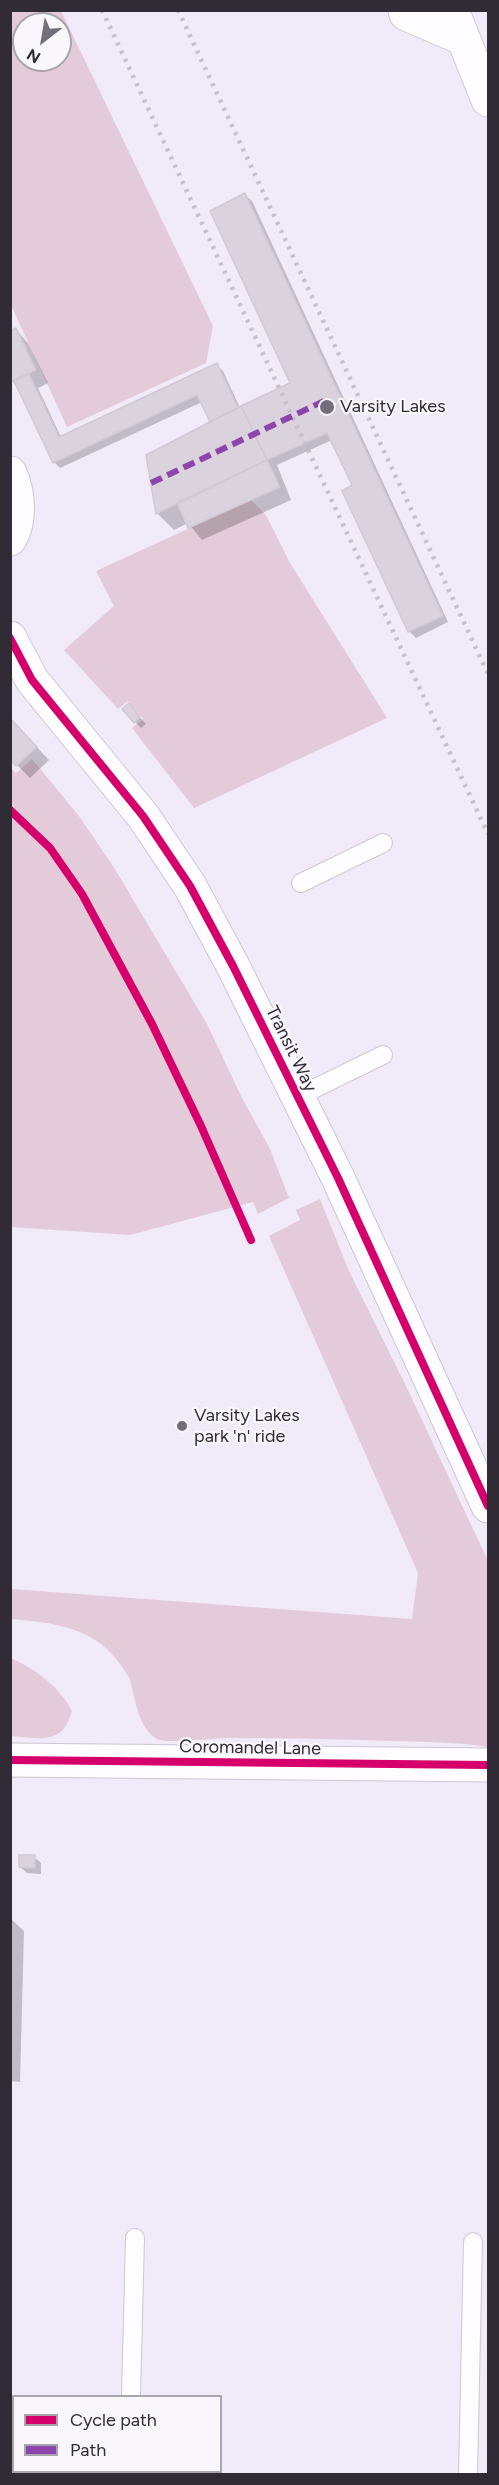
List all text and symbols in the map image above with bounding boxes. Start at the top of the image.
north arrow [12,12,72,72]
text: N [23,45,44,67]
place label: Varsity Lakes [340,396,446,418]
marker: Varsity Lakes [318,398,336,416]
street label: Transit Way [261,1002,321,1096]
place label: Varsity Lakes park 'n' ride [194,1405,300,1448]
marker: Varsity Lakes park 'n' ride [175,1419,189,1433]
street label: Coromandel Lane [179,1736,321,1760]
legend [12,2395,222,2473]
text: Cycle path [70,2409,157,2431]
text: Path [70,2439,106,2461]

